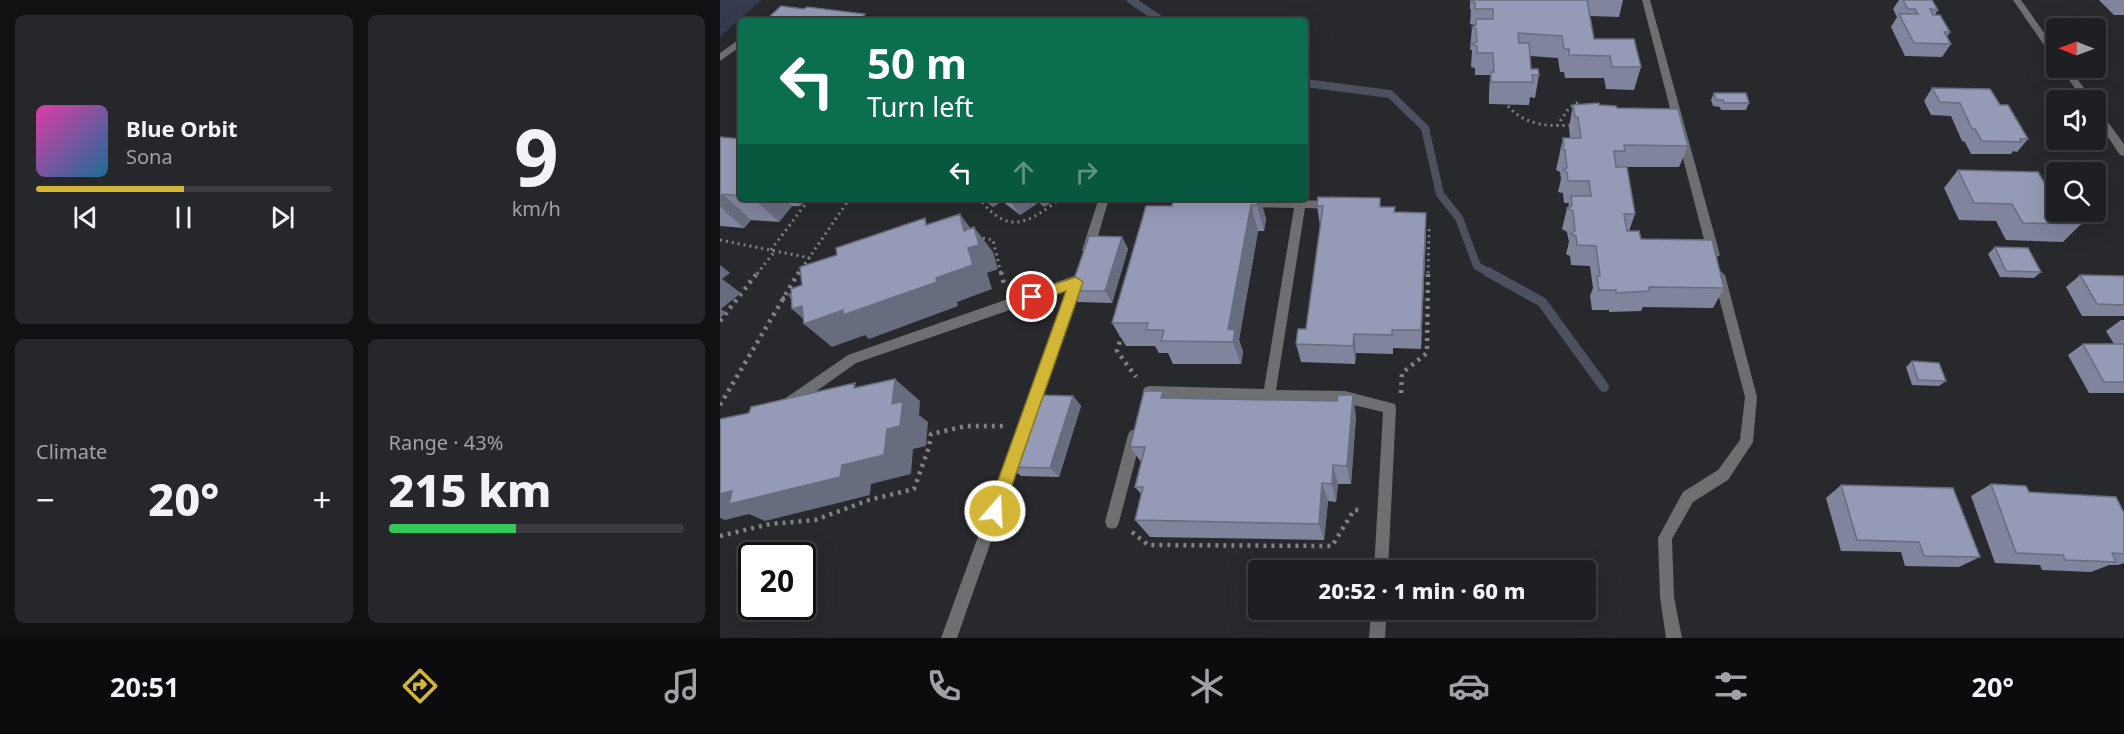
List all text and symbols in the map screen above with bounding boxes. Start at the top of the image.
north arrow [2046,18,2106,78]
map controls [2046,18,2106,222]
text: 50 m [867,34,967,91]
icon: left [768,42,846,120]
text: Turn left [867,88,973,125]
button: sound [2046,90,2106,150]
text: 9 [514,103,559,209]
text: Blue Orbit [126,113,238,143]
text: Sona [126,143,173,170]
icon: left [944,156,977,189]
icon: ahead [1007,156,1040,189]
icon: right [1070,156,1103,189]
button: search [2046,162,2106,222]
text: km/h [512,195,561,222]
icon: previous [69,201,102,234]
icon: pause [167,201,200,234]
icon: next [266,201,299,234]
pin [1006,271,1057,322]
icon: arrive [1015,280,1048,313]
text: Range · 43% [389,429,503,456]
text: Climate [36,438,107,465]
text: 215 km [389,459,551,520]
text: 20° [148,468,219,529]
text: − [36,477,55,522]
text: + [313,477,332,522]
position arrow [963,479,1027,543]
speed limit sign: 20 [738,542,816,620]
text: 20:52 · 1 min · 60 m [1319,575,1525,605]
icon: directions [399,665,441,707]
icon: music [661,665,703,707]
icon: phone [923,665,965,707]
icon: climate [1186,665,1228,707]
icon: car [1448,665,1490,707]
icon: filters [1710,665,1752,707]
text: 20:51 [110,668,179,705]
text: 20° [1972,668,2014,705]

